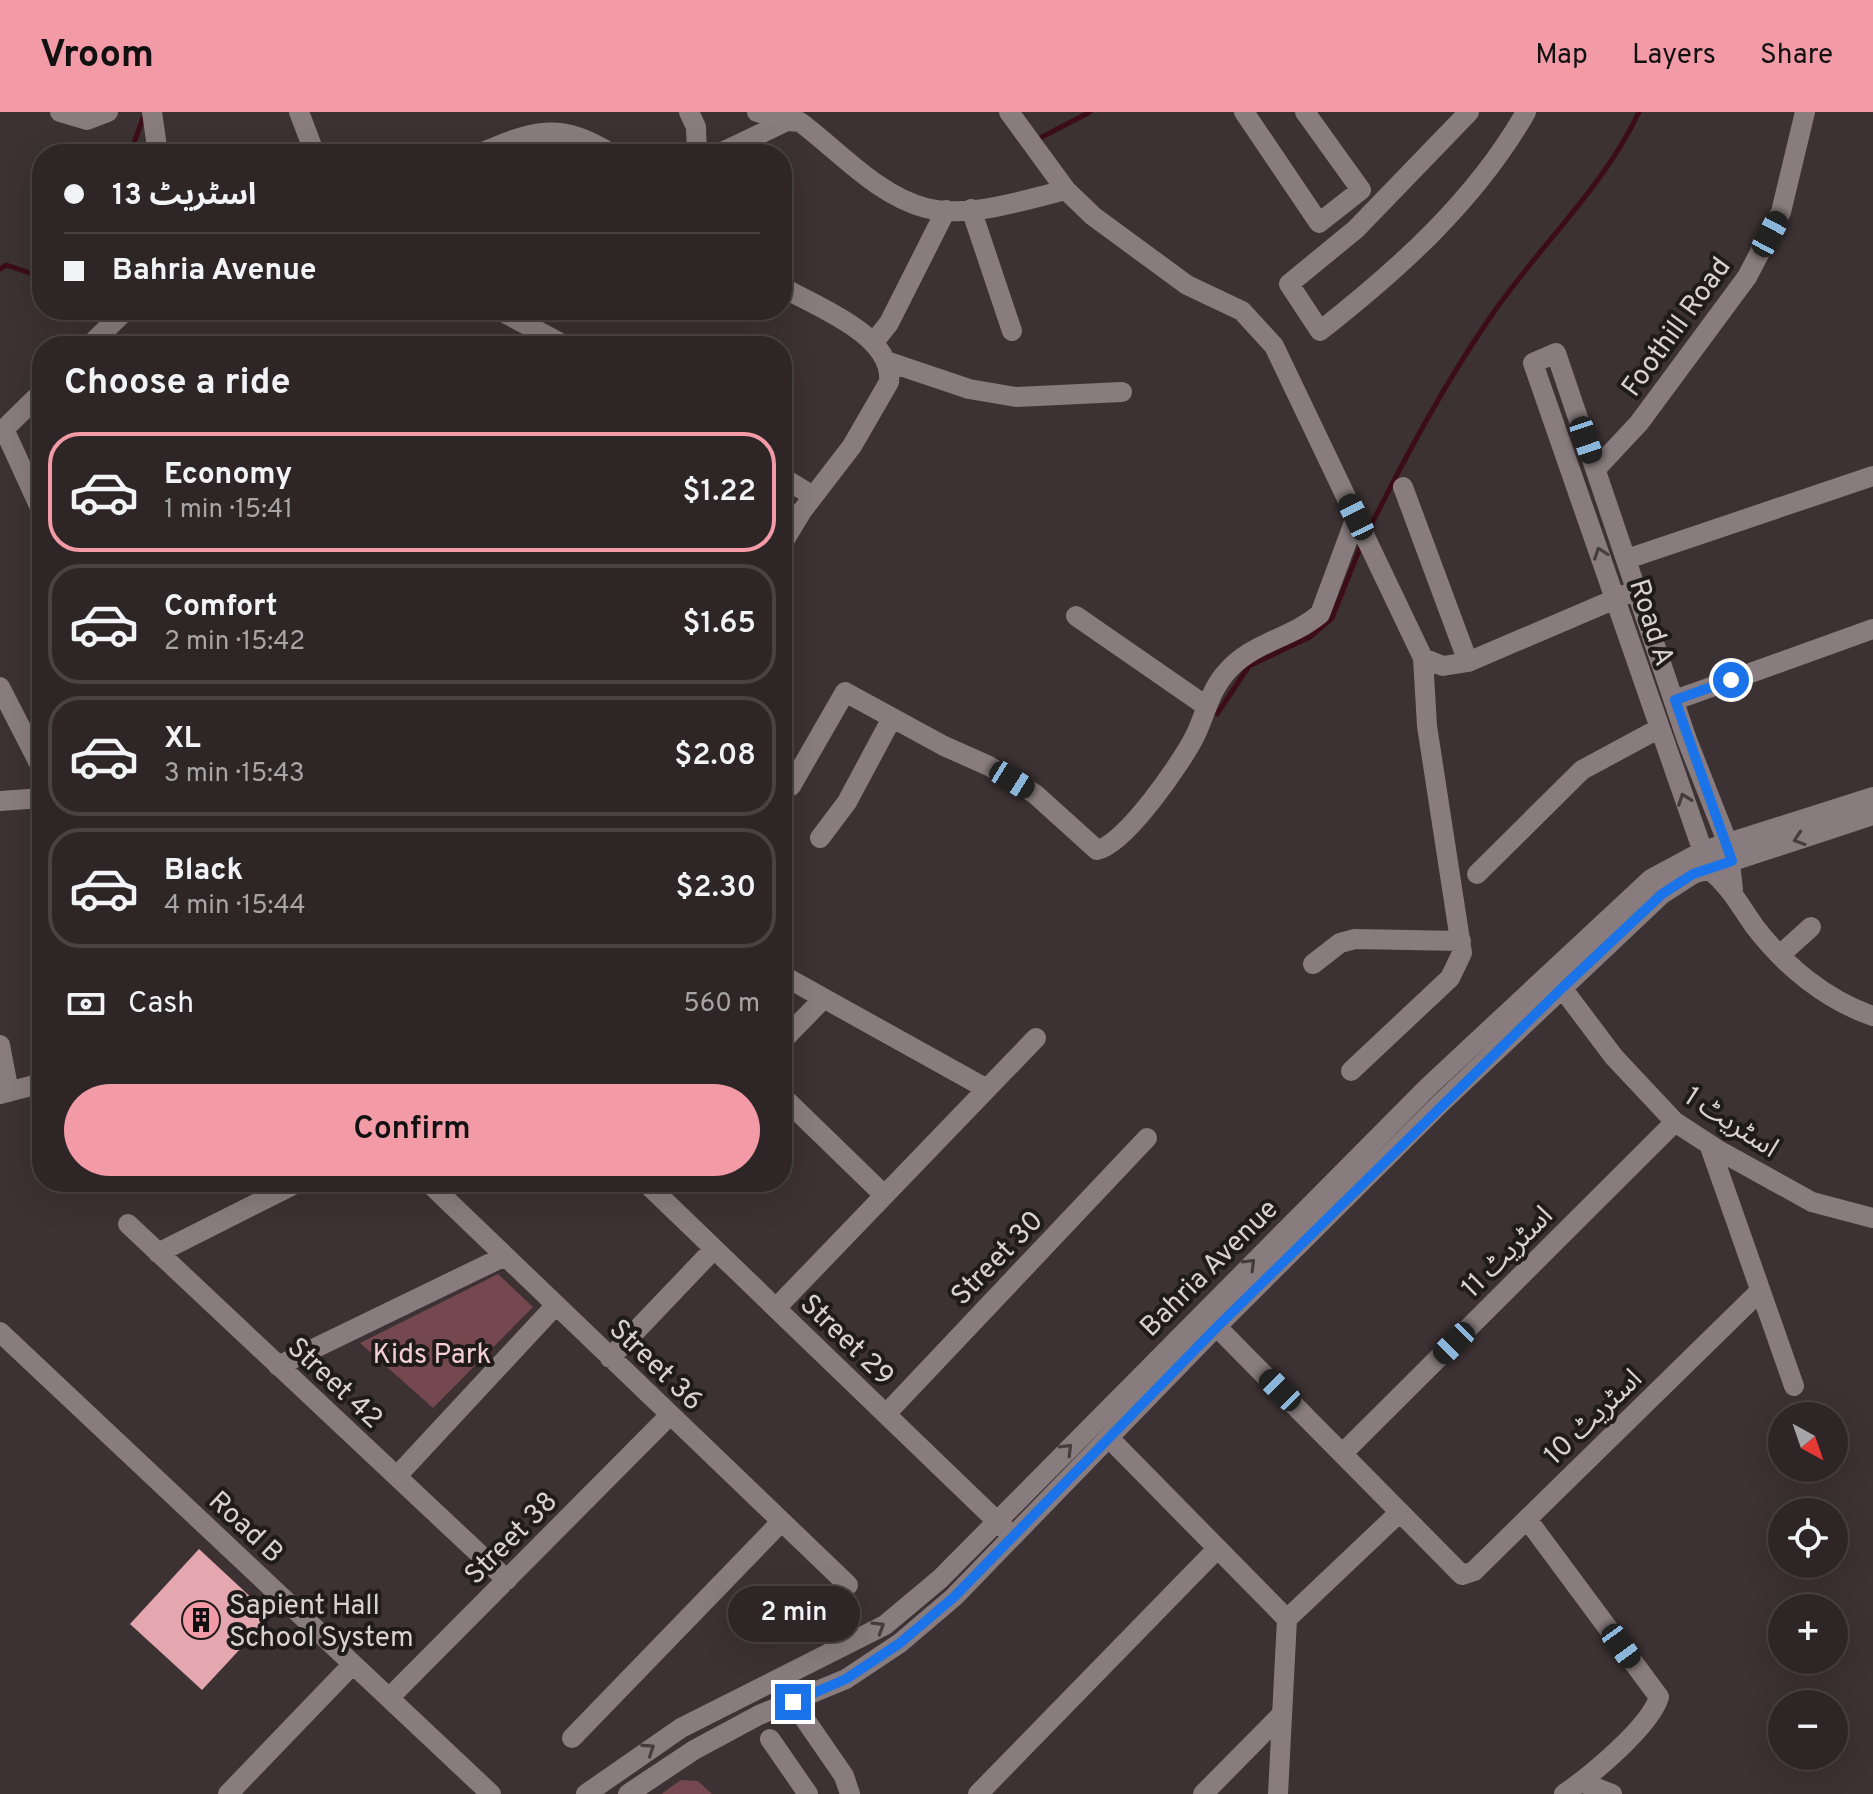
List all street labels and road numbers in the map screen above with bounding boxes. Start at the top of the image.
street label: Foothill Road [1615,251,1740,405]
street label: Road A [1619,575,1681,671]
street label: اسٹریٹ 1 [1676,1080,1784,1167]
street label: Bahria Avenue [1133,1192,1287,1346]
street label: اسٹریٹ 11 [1454,1199,1562,1307]
street label: Street 30 [944,1204,1052,1314]
street label: Street 29 [791,1287,901,1395]
street label: Street 36 [600,1312,710,1420]
street label: Street 42 [278,1331,389,1438]
street label: اسٹریٹ 10 [1537,1362,1651,1474]
street label: Road B [200,1484,290,1572]
street label: Street 38 [458,1485,566,1593]

